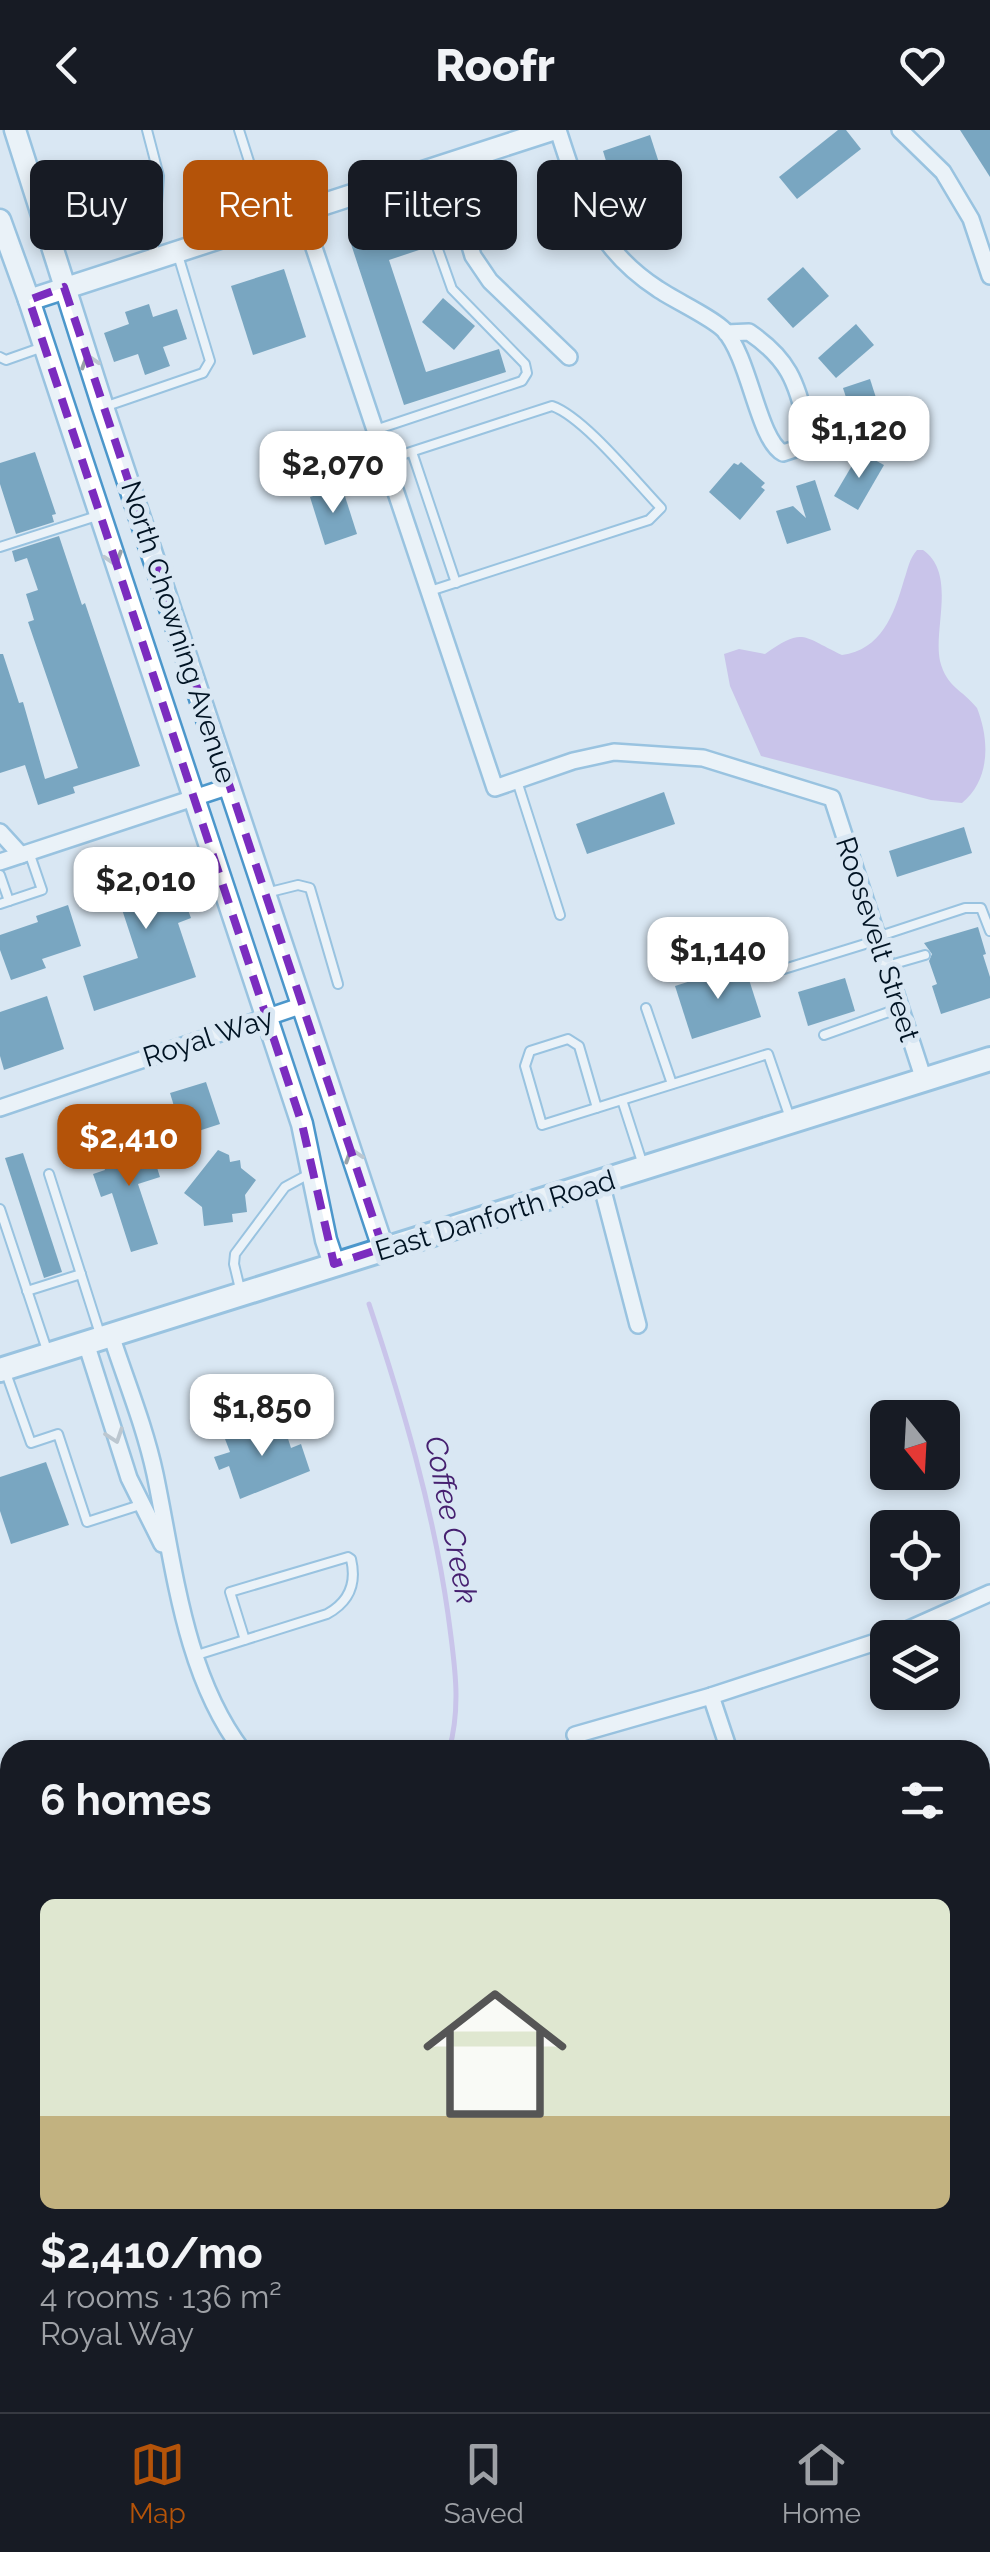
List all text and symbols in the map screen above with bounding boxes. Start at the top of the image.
icon: back [40,38,95,93]
icon: heart [895,38,950,93]
text: Roofr [435,39,555,92]
chip: Buy [30,160,163,250]
chip: Rent [183,160,328,250]
chip: Filters [348,160,517,250]
chip: New [537,160,682,250]
one-way arrow [80,354,100,371]
pin: $1,120 [778,396,940,481]
text: $1,120 [810,410,908,447]
pin: $2,070 [252,431,414,516]
text: $2,070 [281,445,385,482]
street label: North Chowning Avenue [114,477,243,787]
one-way arrow [103,550,123,567]
street label: Roosevelt Street [829,833,926,1046]
pin: $2,010 [65,847,227,932]
text: $2,010 [96,861,196,898]
pin: $1,140 [637,917,799,1002]
text: $1,140 [669,931,767,968]
street label: Royal Way [139,1001,277,1074]
pin: $2,410 [48,1104,210,1189]
text: $2,410 [79,1118,179,1155]
one-way arrow [344,1148,364,1165]
street label: East Danforth Road [371,1163,619,1268]
pin: $1,850 [181,1374,343,1459]
text: $1,850 [212,1388,312,1425]
north arrow [870,1400,960,1490]
map controls [870,1400,960,1710]
one-way arrow [104,1426,124,1443]
water label: Coffee Creek [418,1433,485,1607]
button: locate [870,1510,960,1600]
button: layers [870,1620,960,1710]
icon: filters [895,1773,950,1828]
text: 6 homes [40,1776,211,1825]
icon: home [405,1964,585,2144]
text: $2,410/mo [40,2229,263,2278]
text: 4 rooms · 136 m² [40,2278,282,2315]
text: Royal Way [40,2315,194,2352]
tab: Map [129,2437,186,2530]
tab: Saved [444,2437,524,2530]
tab: Home [782,2437,861,2530]

